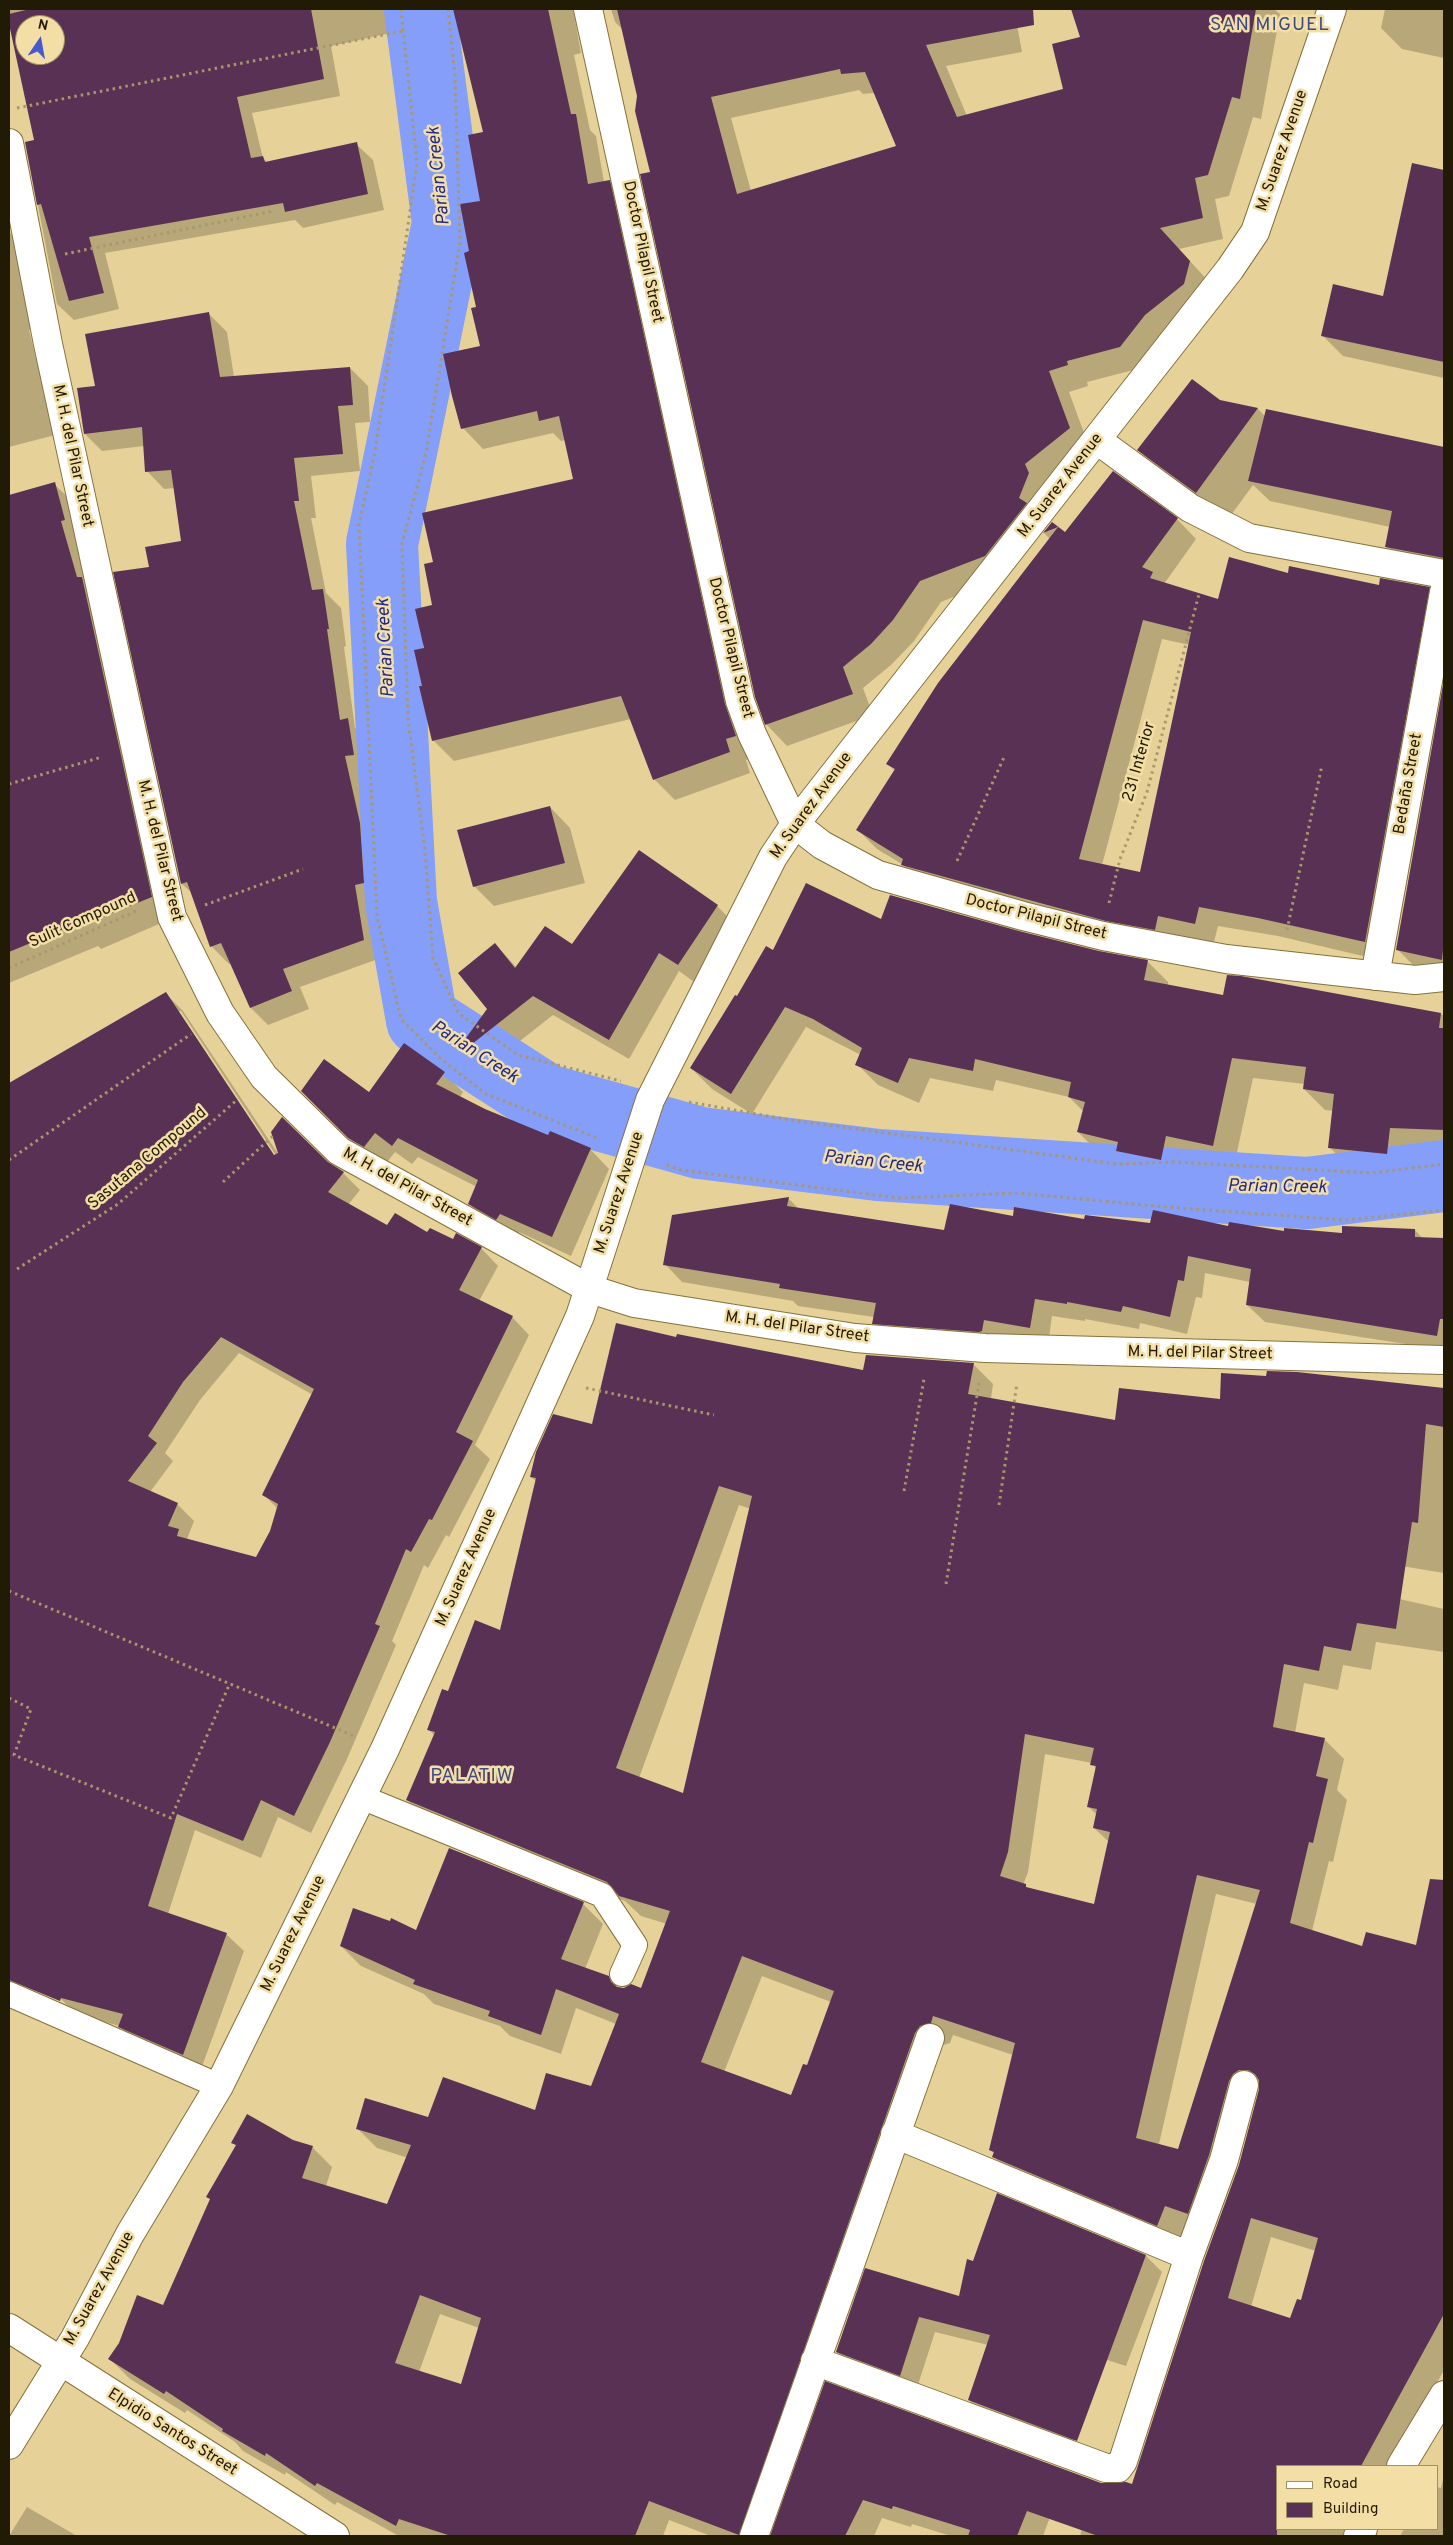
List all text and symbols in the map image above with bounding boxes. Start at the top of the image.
north arrow [15,15,65,65]
district label: SAN MIGUEL [1209,15,1331,37]
text: N [36,16,50,35]
street label: M. Suarez Avenue [1253,88,1313,214]
water label: Parian Creek [424,125,456,227]
street label: Doctor Pilapil Street [618,179,666,325]
street label: M. H. del Pilar Street [48,383,96,529]
street label: M. Suarez Avenue [1014,430,1108,542]
street label: Doctor Pilapil Street [703,576,757,720]
water label: Parian Creek [374,598,400,698]
street label: 231 Interior [1119,720,1161,804]
street label: Bedaña Street [1391,732,1427,836]
street label: M. Suarez Avenue [767,749,857,863]
street label: M. H. del Pilar Street [132,778,186,924]
street label: Sulit Compound [26,889,140,953]
street label: Doctor Pilapil Street [964,891,1108,945]
water label: Parian Creek [426,1017,522,1089]
street label: Sasutana Compound [85,1104,211,1214]
street label: M. Suarez Avenue [591,1130,649,1256]
street label: M. H. del Pilar Street [339,1144,475,1232]
water label: Parian Creek [822,1147,924,1179]
water label: Parian Creek [1227,1176,1327,1200]
street label: M. H. del Pilar Street [724,1308,870,1348]
street label: M. H. del Pilar Street [1127,1343,1273,1365]
street label: M. Suarez Avenue [432,1506,502,1630]
district label: PALATIW [429,1766,515,1788]
street label: M. Suarez Avenue [258,1873,330,1995]
street label: M. Suarez Avenue [61,2229,139,2349]
street label: Elpidio Santos Street [103,2385,241,2481]
legend [1276,2465,1438,2530]
text: Road [1323,2475,1358,2494]
text: Building [1323,2500,1378,2519]

